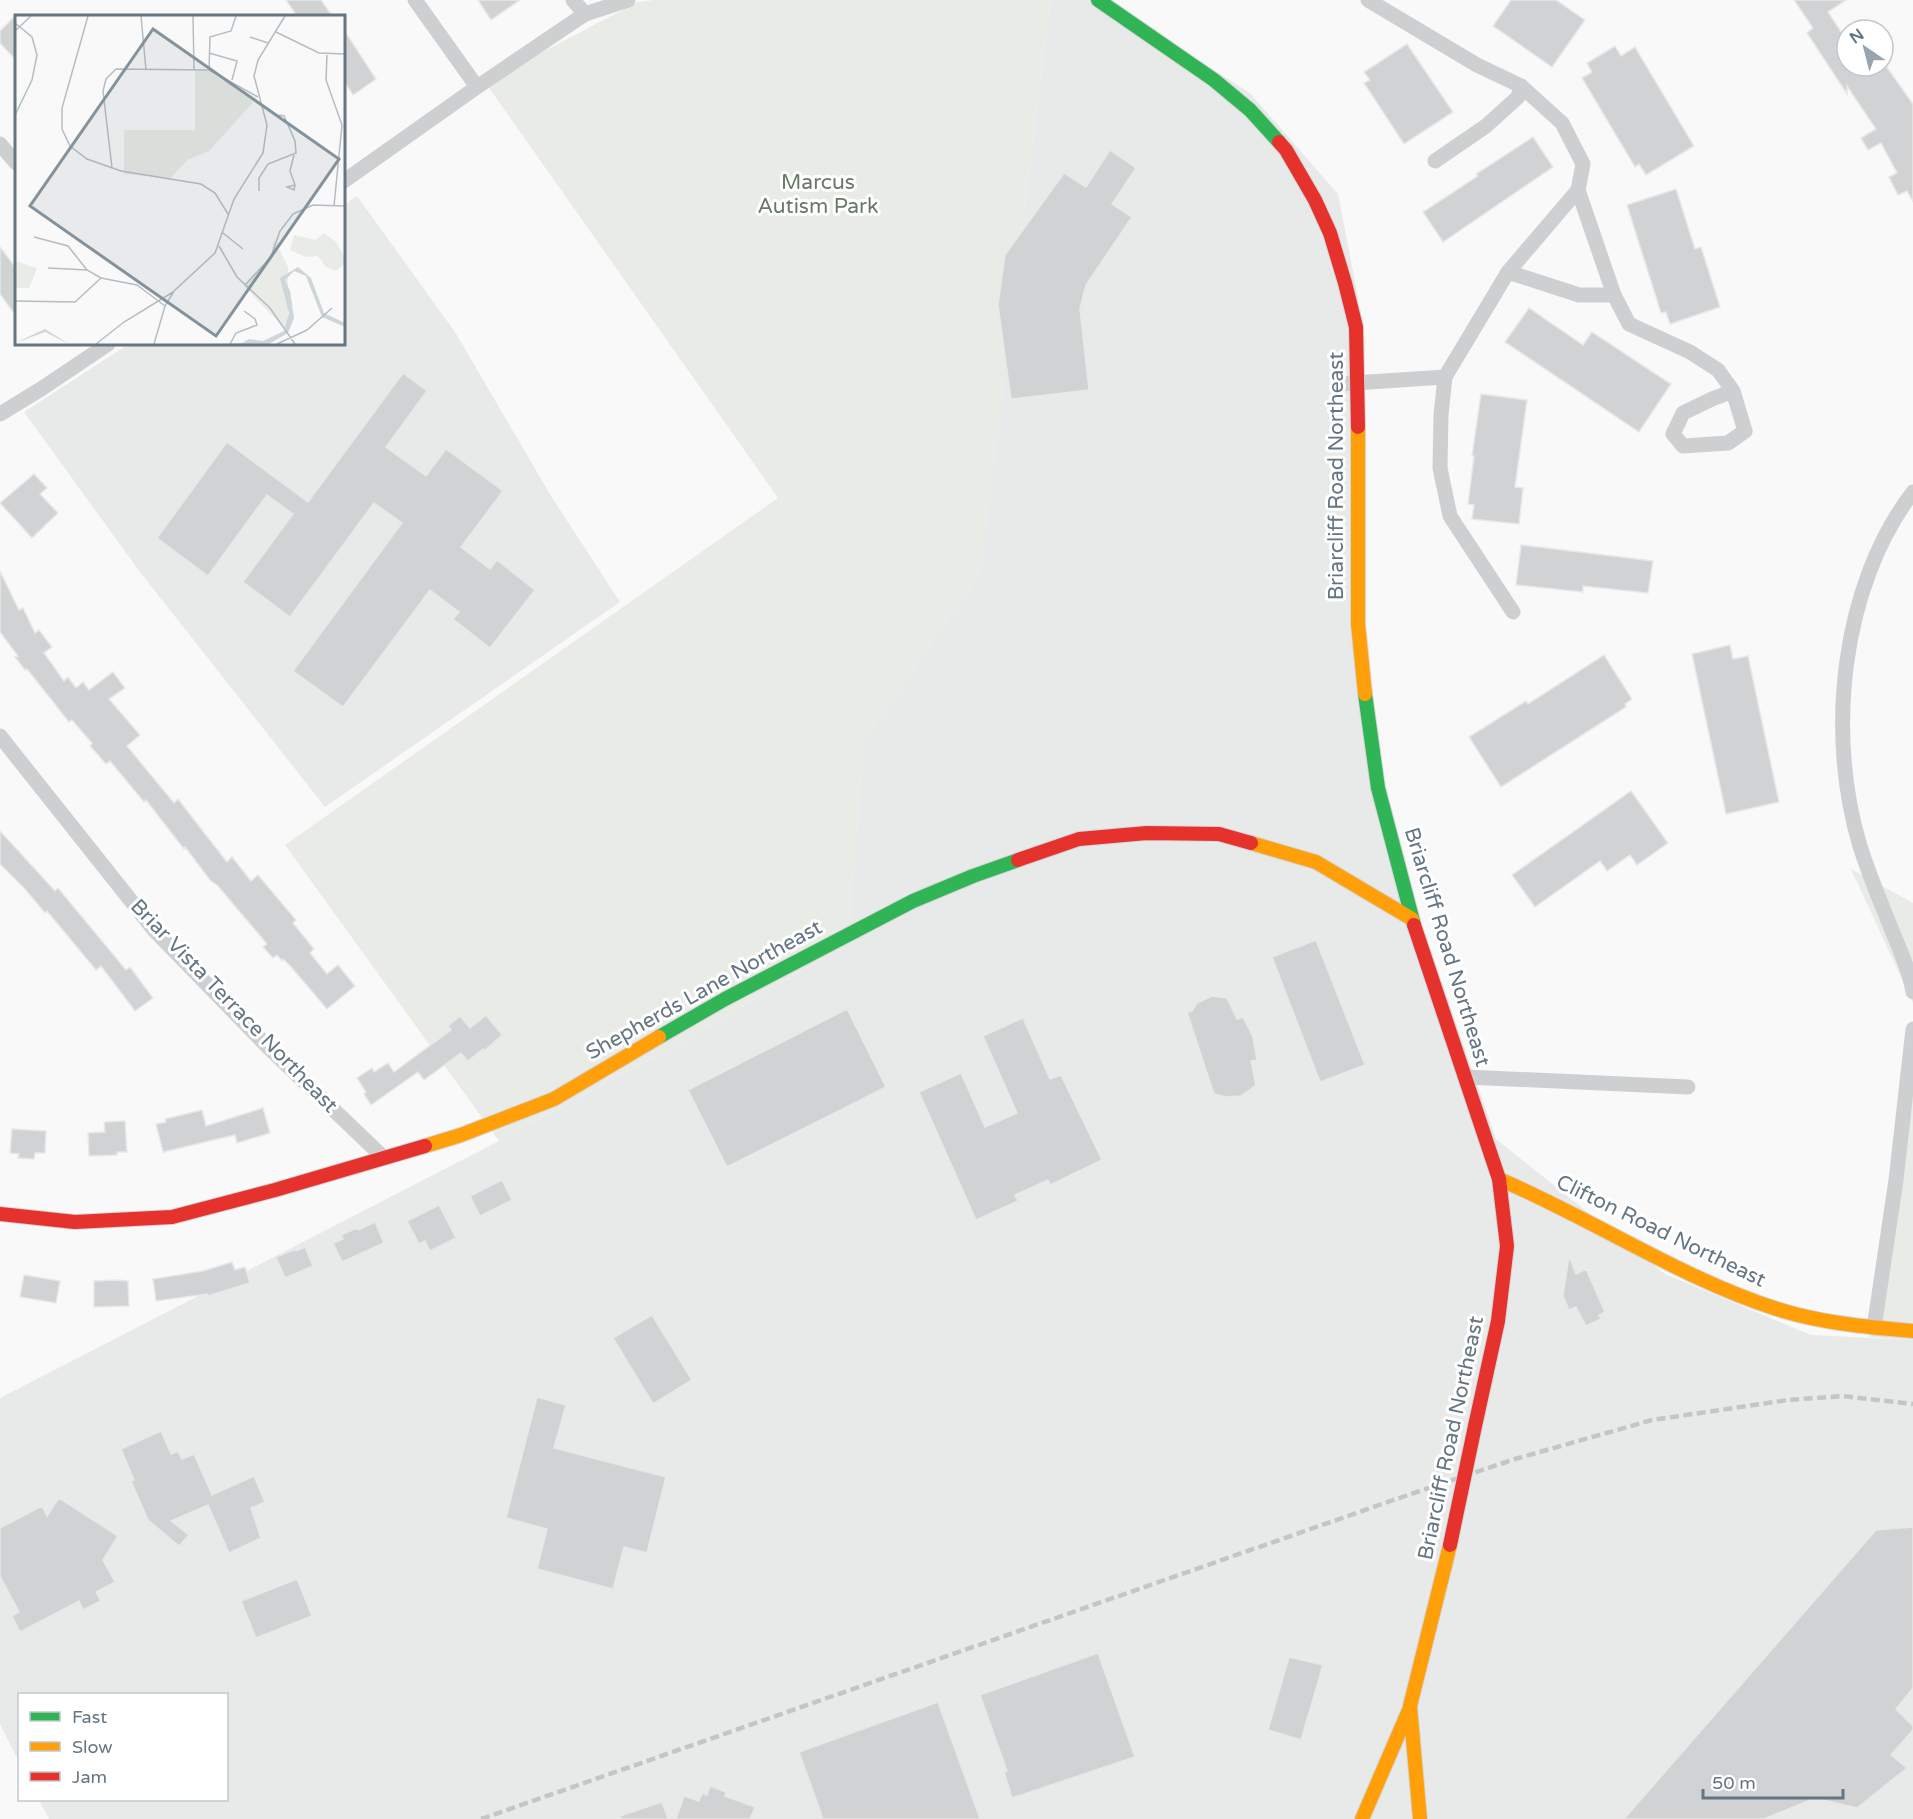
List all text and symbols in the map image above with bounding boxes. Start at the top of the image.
inset map [15,15,345,345]
north arrow [1835,18,1895,78]
text: N [1846,25,1868,48]
park label: Marcus Autism Park [757,170,879,219]
street label: Briarcliff Road Northeast [1324,352,1349,600]
street label: Briarcliff Road Northeast [1399,824,1495,1070]
street label: Briar Vista Terrace Northeast [125,894,343,1118]
street label: Shepherds Lane Northeast [582,915,826,1065]
street label: Clifton Road Northeast [1552,1169,1770,1293]
street label: Briarcliff Road Northeast [1413,1314,1489,1562]
legend [18,1693,228,1801]
text: Fast [72,1706,107,1728]
text: Slow [72,1736,113,1758]
scale bar [1703,1762,1842,1800]
text: Jam [72,1766,107,1788]
text: 50 m [1712,1772,1756,1794]

